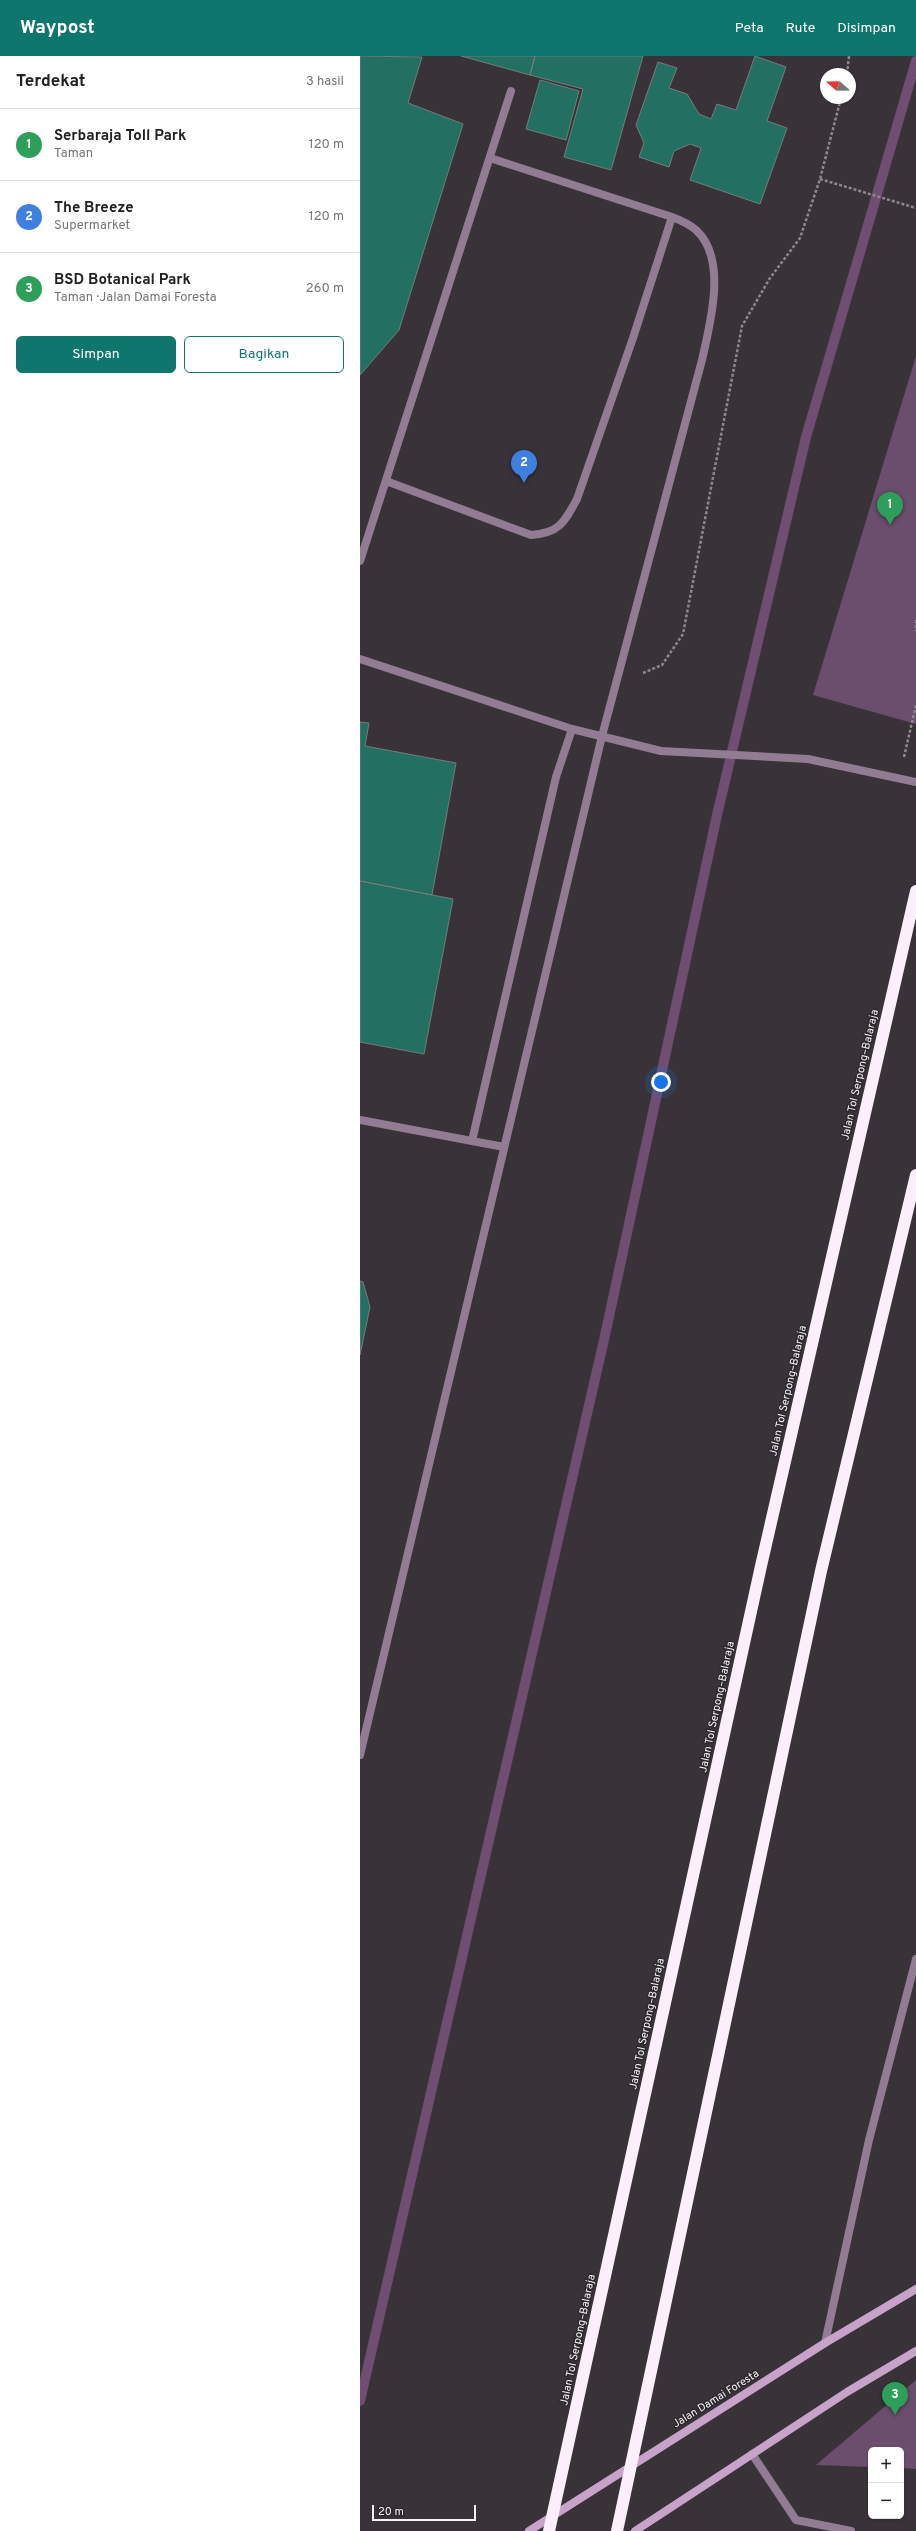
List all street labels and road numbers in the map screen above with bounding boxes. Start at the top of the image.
street label: Jalan Tol Serpong–Balaraja [838,1008,882,1142]
street label: Jalan Tol Serpong–Balaraja [766,1324,810,1458]
street label: Jalan Tol Serpong–Balaraja [696,1640,738,1774]
street label: Jalan Tol Serpong–Balaraja [626,1957,668,2091]
street label: Jalan Tol Serpong–Balaraja [557,2273,599,2407]
street label: Jalan Damai Foresta [670,2367,762,2431]

